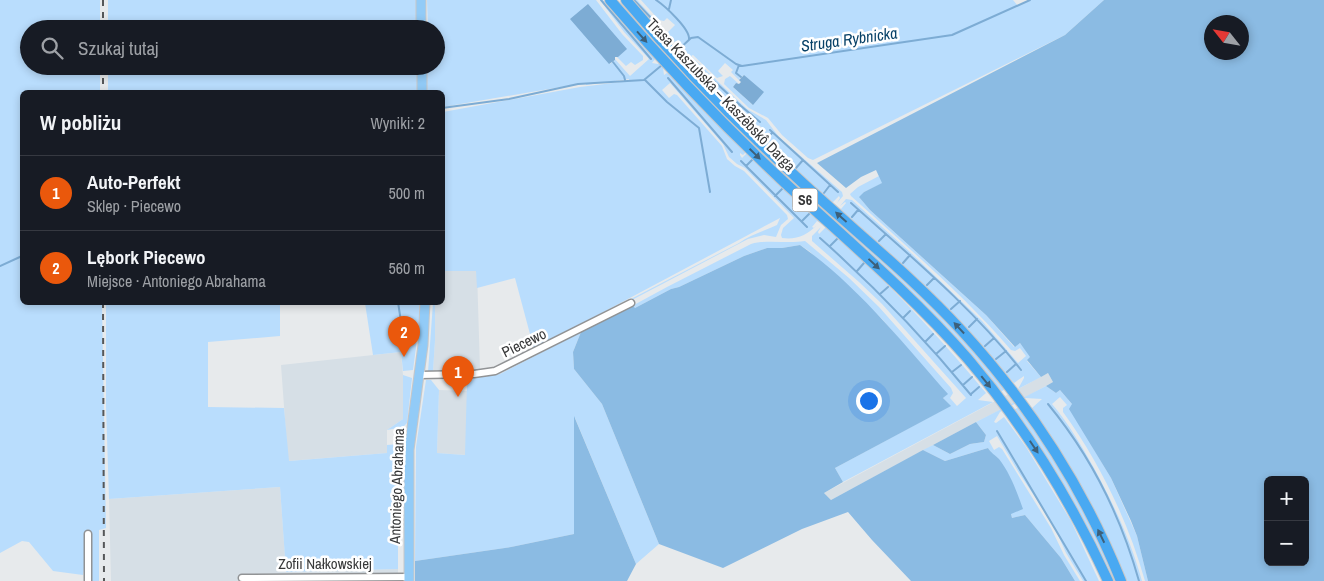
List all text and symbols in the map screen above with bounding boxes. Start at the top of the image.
street label: Trasa Kaszubska – Kaszëbskô Darga [642,14,800,176]
north arrow [1204,15,1249,60]
search box [20,20,445,75]
water label: Struga Rybnicka [799,21,899,57]
one-way arrow [637,30,648,43]
icon: search [38,34,66,62]
text: Szukaj tutaj [78,35,159,61]
text: W pobliżu [40,108,121,137]
text: Wyniki: 2 [370,112,425,134]
one-way arrow [749,148,761,160]
text: Auto-Perfekt [87,169,180,195]
text: 1 [52,182,60,204]
text: 500 m [389,182,425,204]
road number: S6 [792,188,818,212]
text: Sklep · Piecewo [87,195,181,217]
one-way arrow [835,211,847,223]
text: Lębork Piecewo [87,244,206,270]
text: 2 [52,257,60,279]
text: 560 m [389,257,425,279]
one-way arrow [868,258,880,270]
text: Miejsce · Antoniego Abrahama [87,270,266,292]
pin: 2 [388,316,420,357]
one-way arrow [953,322,965,334]
street label: Piecewo [498,323,550,362]
pin: 1 [442,356,474,397]
one-way arrow [981,375,992,388]
your location [856,388,882,414]
street label: Antoniego Abrahama [384,428,409,545]
one-way arrow [1029,441,1039,454]
map controls [1264,476,1309,566]
button: + [1264,476,1309,521]
button: − [1264,521,1309,566]
one-way arrow [1097,529,1106,544]
street label: Zofii Nałkowskiej [278,553,372,574]

